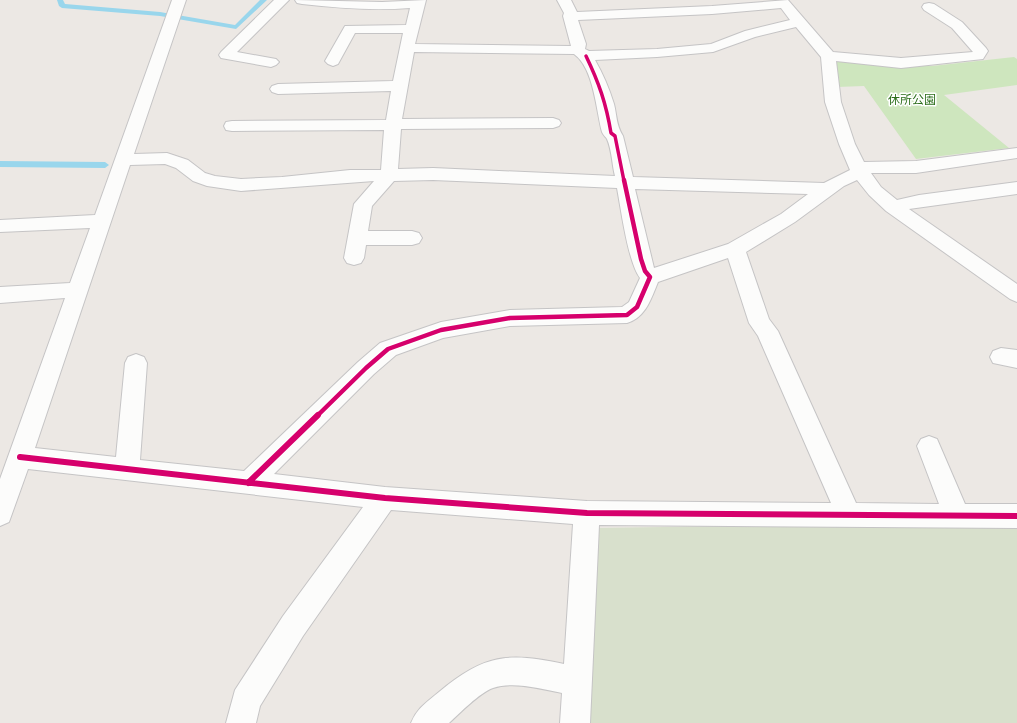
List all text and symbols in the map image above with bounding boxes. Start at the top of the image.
park label: 休所公園 [888,92,936,109]

